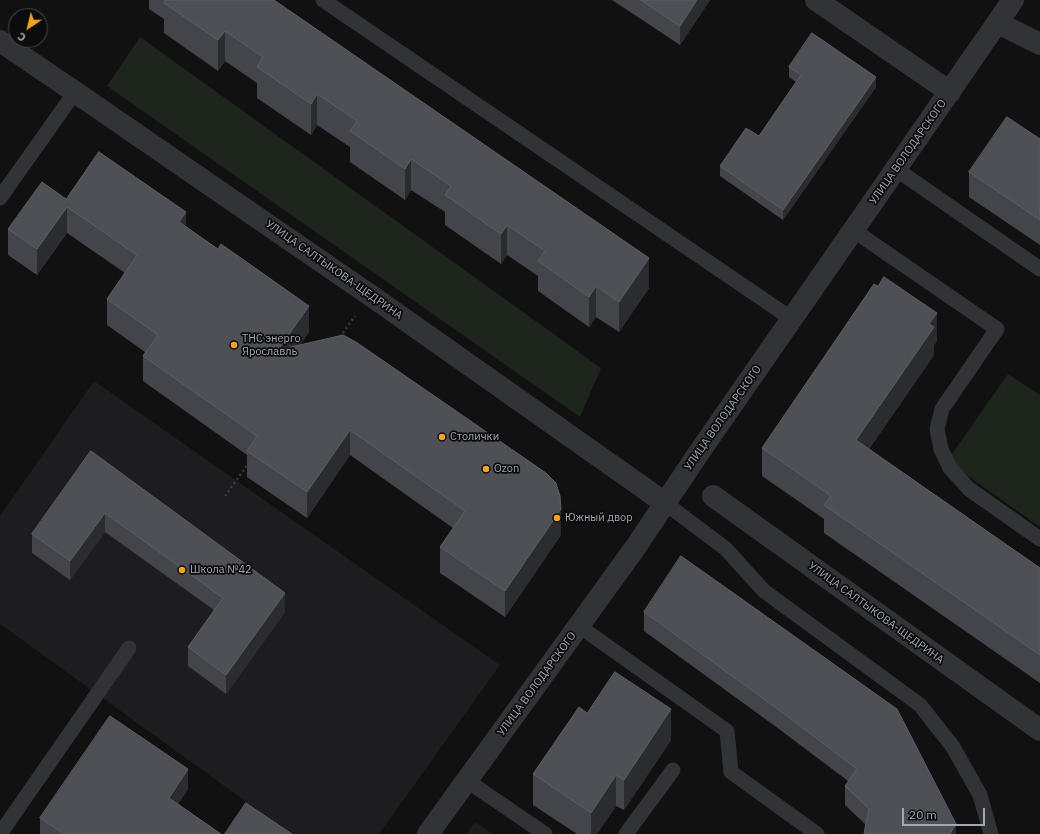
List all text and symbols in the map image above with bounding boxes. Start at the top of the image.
north arrow [8,8,48,48]
text: С [15,29,29,45]
street label: УЛИЦА ВОЛОДАРСКОГО [867,97,949,207]
street label: УЛИЦА САЛТЫКОВА-ЩЕДРИНА [263,218,405,322]
place label: ТНС энерго Ярославль [242,332,301,358]
marker: ТНС энерго Ярославль [229,340,239,350]
street label: УЛИЦА ВОЛОДАРСКОГО [682,363,764,473]
place label: Столички [450,430,499,444]
marker: Столички [437,432,447,442]
place label: Ozon [494,462,519,476]
marker: Ozon [481,464,491,474]
place label: Южный двор [565,511,633,525]
marker: Южный двор [552,513,562,523]
street label: УЛИЦА САЛТЫКОВА-ЩЕДРИНА [806,559,946,667]
place label: Школа №42 [190,563,252,577]
marker: Школа №42 [177,565,187,575]
street label: УЛИЦА ВОЛОДАРСКОГО [495,630,579,738]
scale bar [904,800,987,826]
text: 20 m [909,807,937,822]

